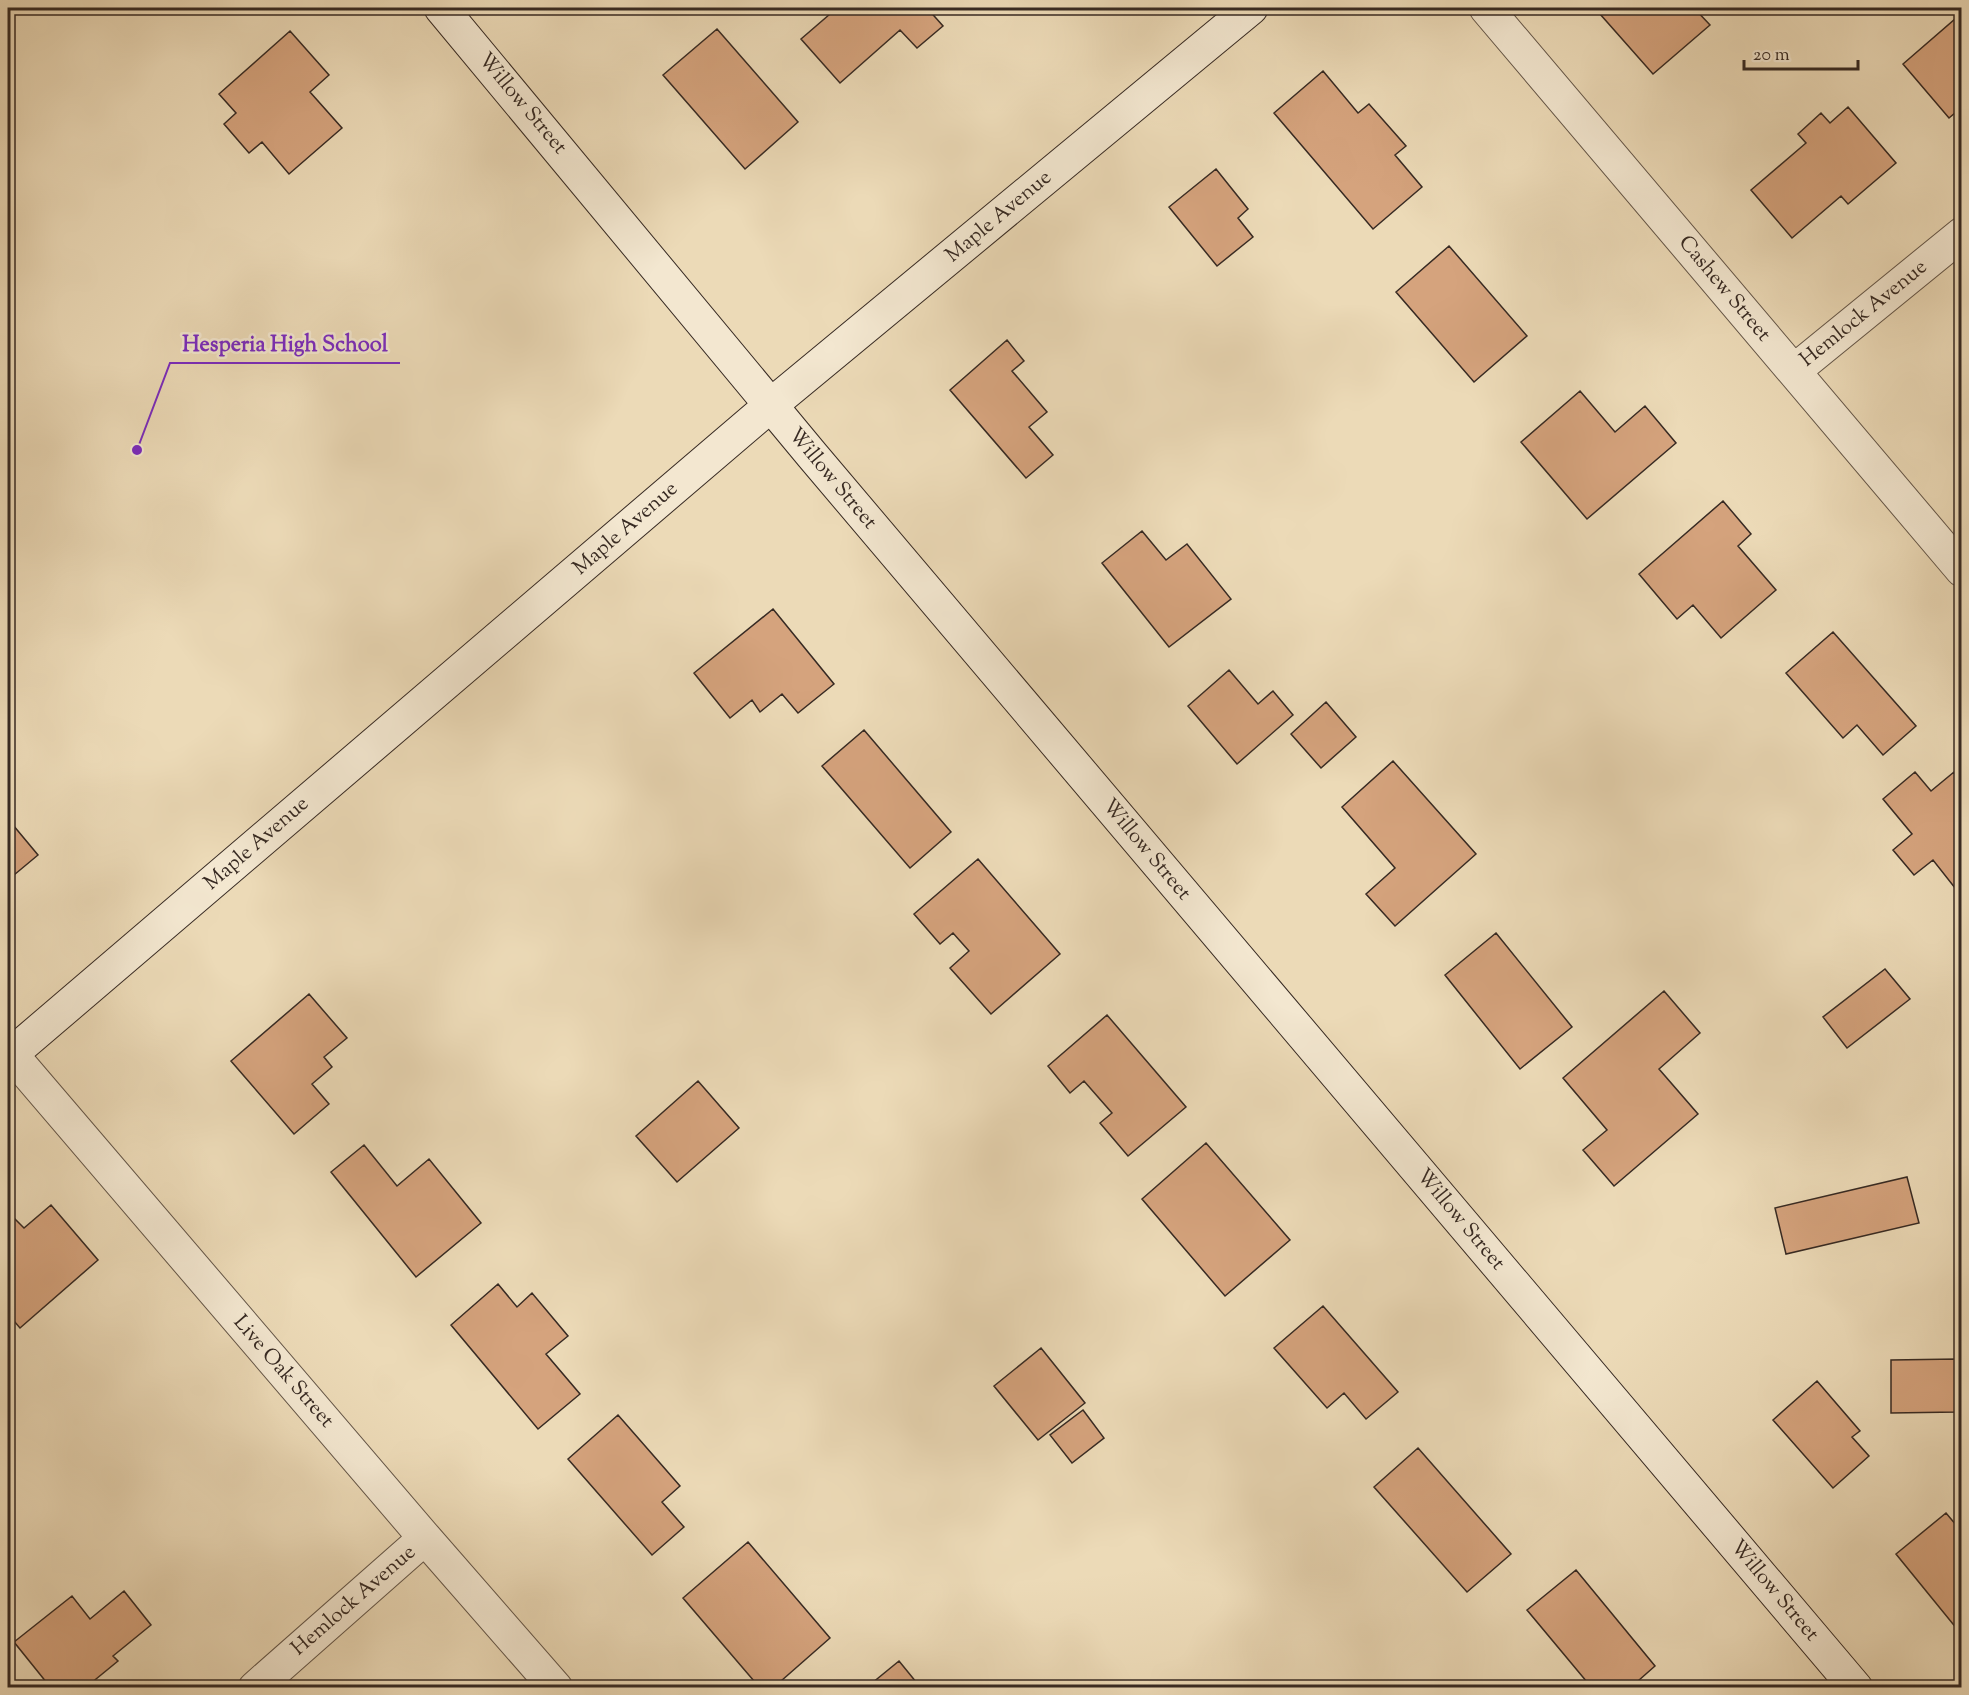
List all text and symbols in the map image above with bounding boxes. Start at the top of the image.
scale bar [1744,33,1858,71]
text: 20 m [1753,43,1790,69]
street label: Willow Street [470,47,574,161]
street label: Maple Avenue [939,164,1059,270]
street label: Cashew Street [1671,229,1777,349]
street label: Hemlock Avenue [1794,253,1934,375]
callout: Hesperia High School [170,323,400,363]
text: Hesperia High School [182,330,389,362]
street label: Willow Street [780,422,884,536]
street label: Maple Avenue [567,475,685,583]
street label: Maple Avenue [198,790,316,898]
street label: Willow Street [1094,793,1198,907]
street label: Willow Street [1408,1163,1512,1277]
street label: Live Oak Street [225,1309,341,1435]
street label: Willow Street [1722,1534,1826,1648]
street label: Hemlock Avenue [285,1538,423,1664]

